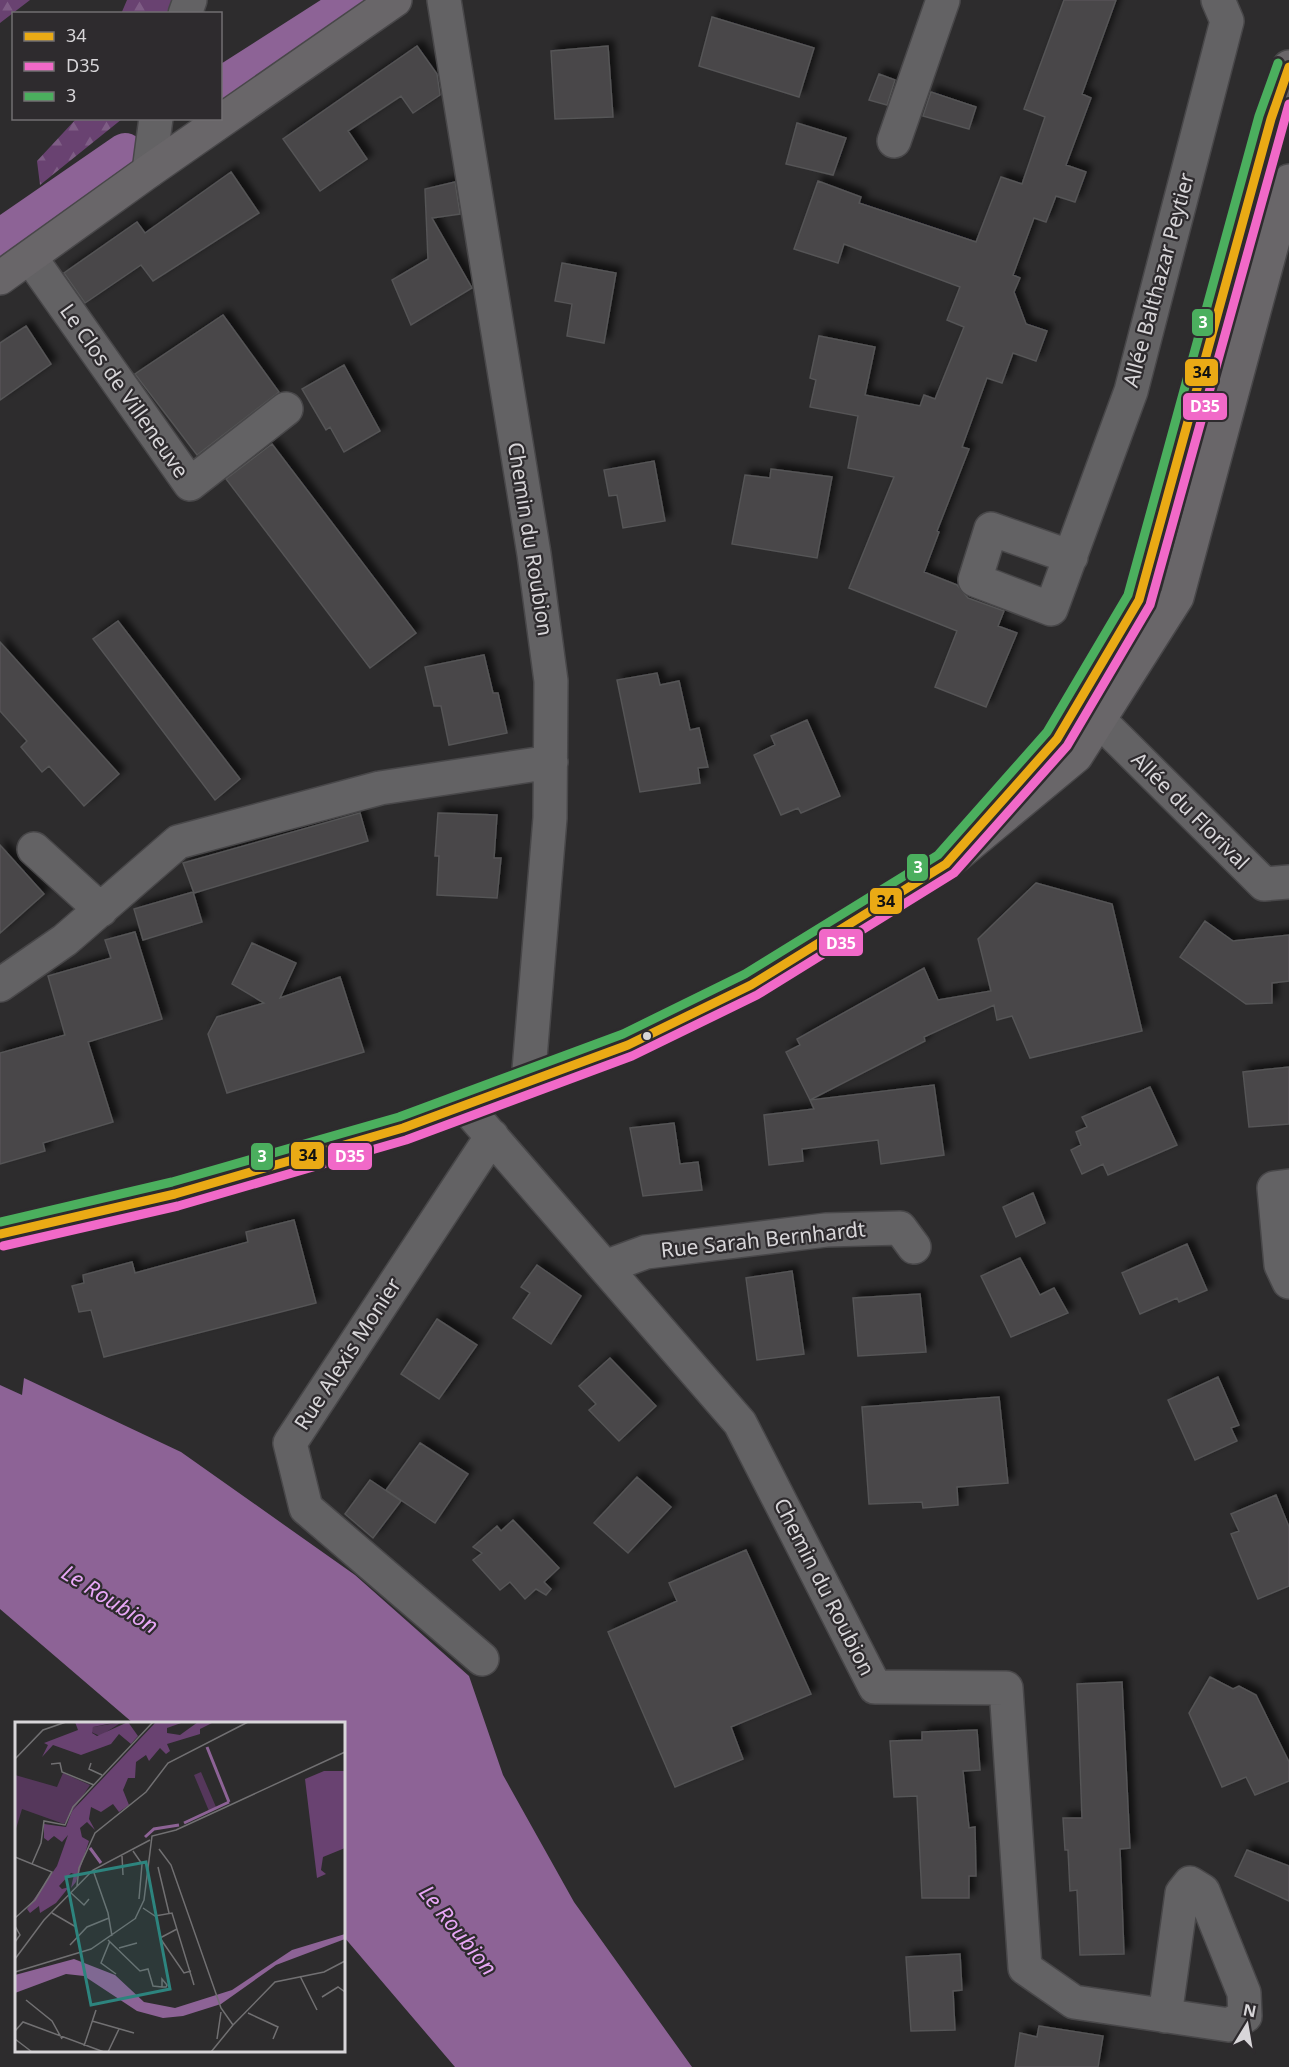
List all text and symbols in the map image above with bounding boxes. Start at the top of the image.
legend [12,12,222,120]
text: 34 [66,23,87,47]
text: D35 [66,53,100,77]
text: 3 [66,83,76,107]
street label: Allée Balthazar Peytier [1116,169,1200,390]
street label: Le Clos de Villeneuve [54,298,195,483]
line badge: 3 [1191,308,1214,337]
text: 3 [1198,311,1208,333]
line badge: 34 [1184,358,1219,387]
text: 34 [1193,361,1211,383]
line badge: D35 [1182,392,1228,421]
text: D35 [1190,395,1220,417]
street label: Chemin du Roubion [502,440,560,638]
street label: Allée du Florival [1126,745,1256,875]
line badge: 3 [906,853,929,882]
text: 3 [913,856,923,878]
line badge: 34 [869,887,903,915]
text: 34 [877,890,895,912]
line badge: D35 [818,928,864,957]
text: D35 [826,932,856,954]
unlabelled marker [641,1030,653,1042]
line badge: 34 [290,1141,325,1170]
line badge: 3 [250,1142,274,1171]
line badge: D35 [327,1142,373,1171]
text: 34 [299,1144,317,1166]
text: 3 [257,1145,267,1167]
text: D35 [335,1145,365,1167]
street label: Rue Sarah Bernhardt [659,1214,867,1264]
street label: Rue Alexis Monier [287,1272,407,1435]
street label: Chemin du Roubion [768,1493,882,1680]
water label: Le Roubion [57,1557,164,1640]
inset map [15,1722,345,2052]
water label: Le Roubion [413,1878,505,1981]
north arrow [1217,1995,1277,2055]
text: N [1241,1998,1258,2022]

